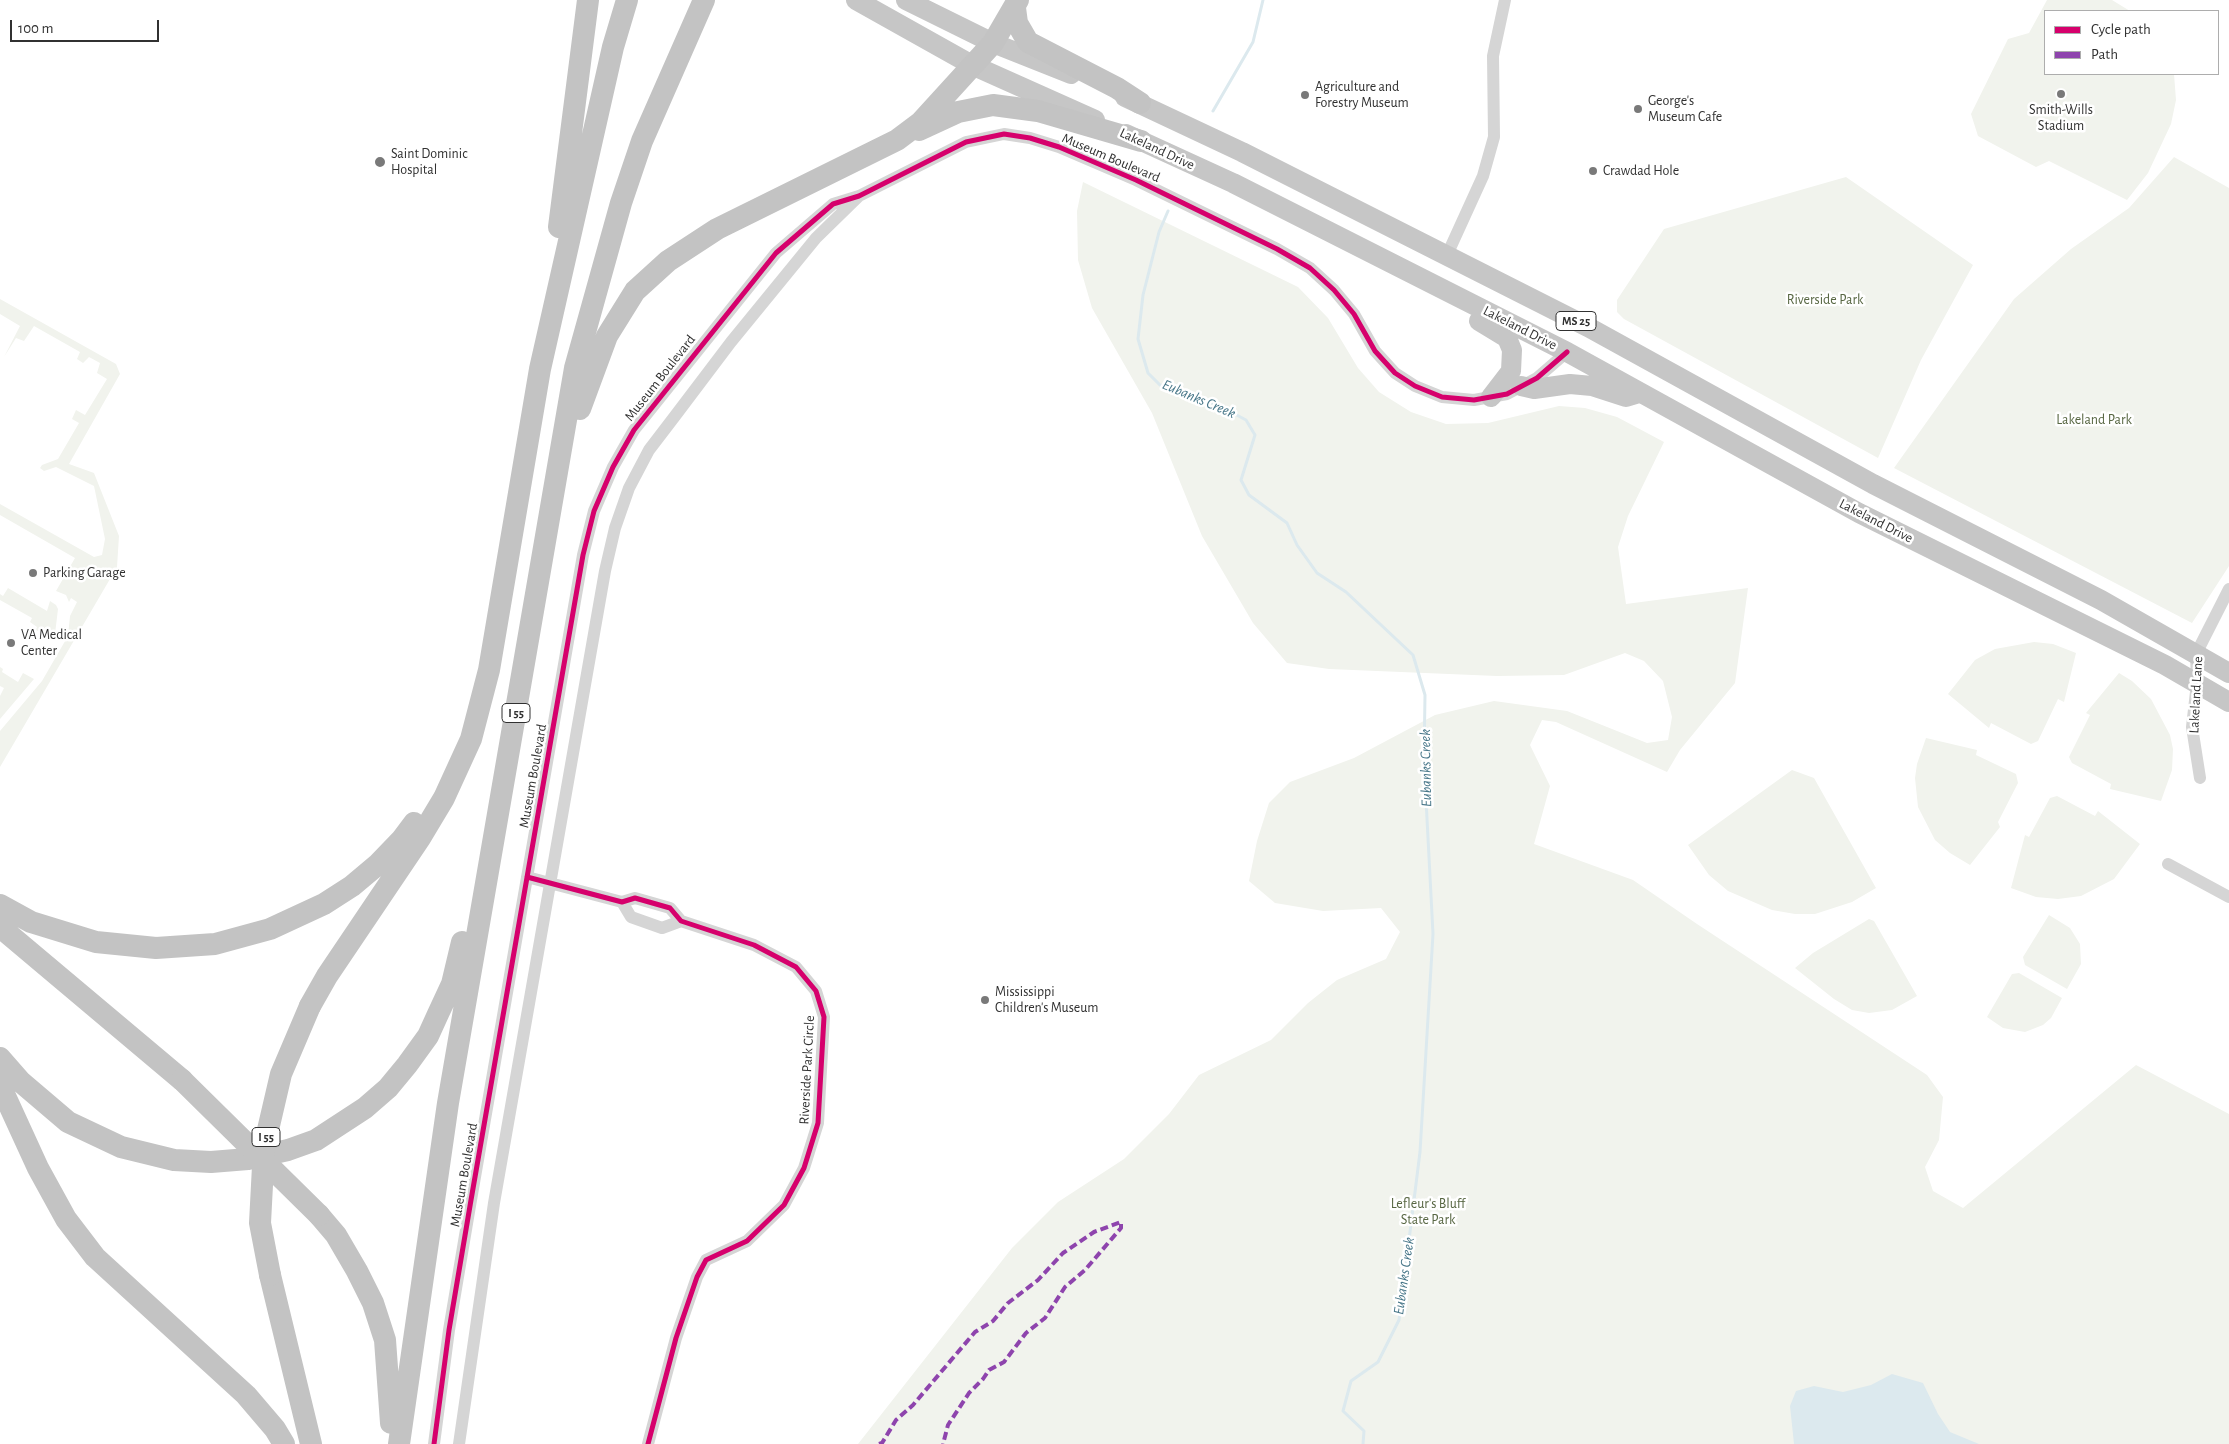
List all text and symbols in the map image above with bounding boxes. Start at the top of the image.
scale bar [12,10,161,42]
legend [2044,10,2219,75]
text: 100 m [18,21,53,36]
text: Cycle path [2091,22,2151,37]
text: Path [2091,47,2118,62]
place label: Agriculture and Forestry Museum [1315,79,1409,111]
marker: Smith-Wills Stadium [2055,88,2067,100]
marker: Agriculture and Forestry Museum [1299,89,1311,101]
place label: George's Museum Cafe [1648,93,1722,125]
place label: Smith-Wills Stadium [2029,102,2093,134]
marker: George's Museum Cafe [1632,103,1644,115]
street label: Lakeland Drive [1117,124,1197,174]
street label: Museum Boulevard [1059,130,1163,186]
place label: Saint Dominic Hospital [391,146,468,178]
marker: Saint Dominic Hospital [373,155,387,169]
place label: Crawdad Hole [1603,163,1679,179]
marker: Crawdad Hole [1587,165,1599,177]
park label: Riverside Park [1787,292,1863,308]
street label: Lakeland Drive [1480,302,1560,354]
road number: MS 25 [1556,312,1596,331]
street label: Museum Boulevard [621,331,699,425]
water label: Eubanks Creek [1160,375,1238,423]
park label: Lakeland Park [2056,412,2132,428]
street label: Lakeland Drive [1836,495,1916,547]
place label: Parking Garage [43,565,126,581]
marker: Parking Garage [27,567,39,579]
place label: VA Medical Center [21,627,82,660]
marker: VA Medical Center [5,637,17,649]
street label: Lakeland Lane [2186,656,2206,734]
road number: I 55 [502,704,530,722]
street label: Museum Boulevard [516,723,550,829]
water label: Eubanks Creek [1416,729,1436,807]
place label: Mississippi Children's Museum [995,984,1099,1016]
marker: Mississippi Children's Museum [979,994,991,1006]
street label: Riverside Park Circle [796,1015,818,1125]
street label: Museum Boulevard [447,1122,481,1228]
road number: I 55 [252,1128,280,1146]
park label: Lefleur's Bluff State Park [1391,1196,1465,1228]
water label: Eubanks Creek [1390,1236,1418,1316]

